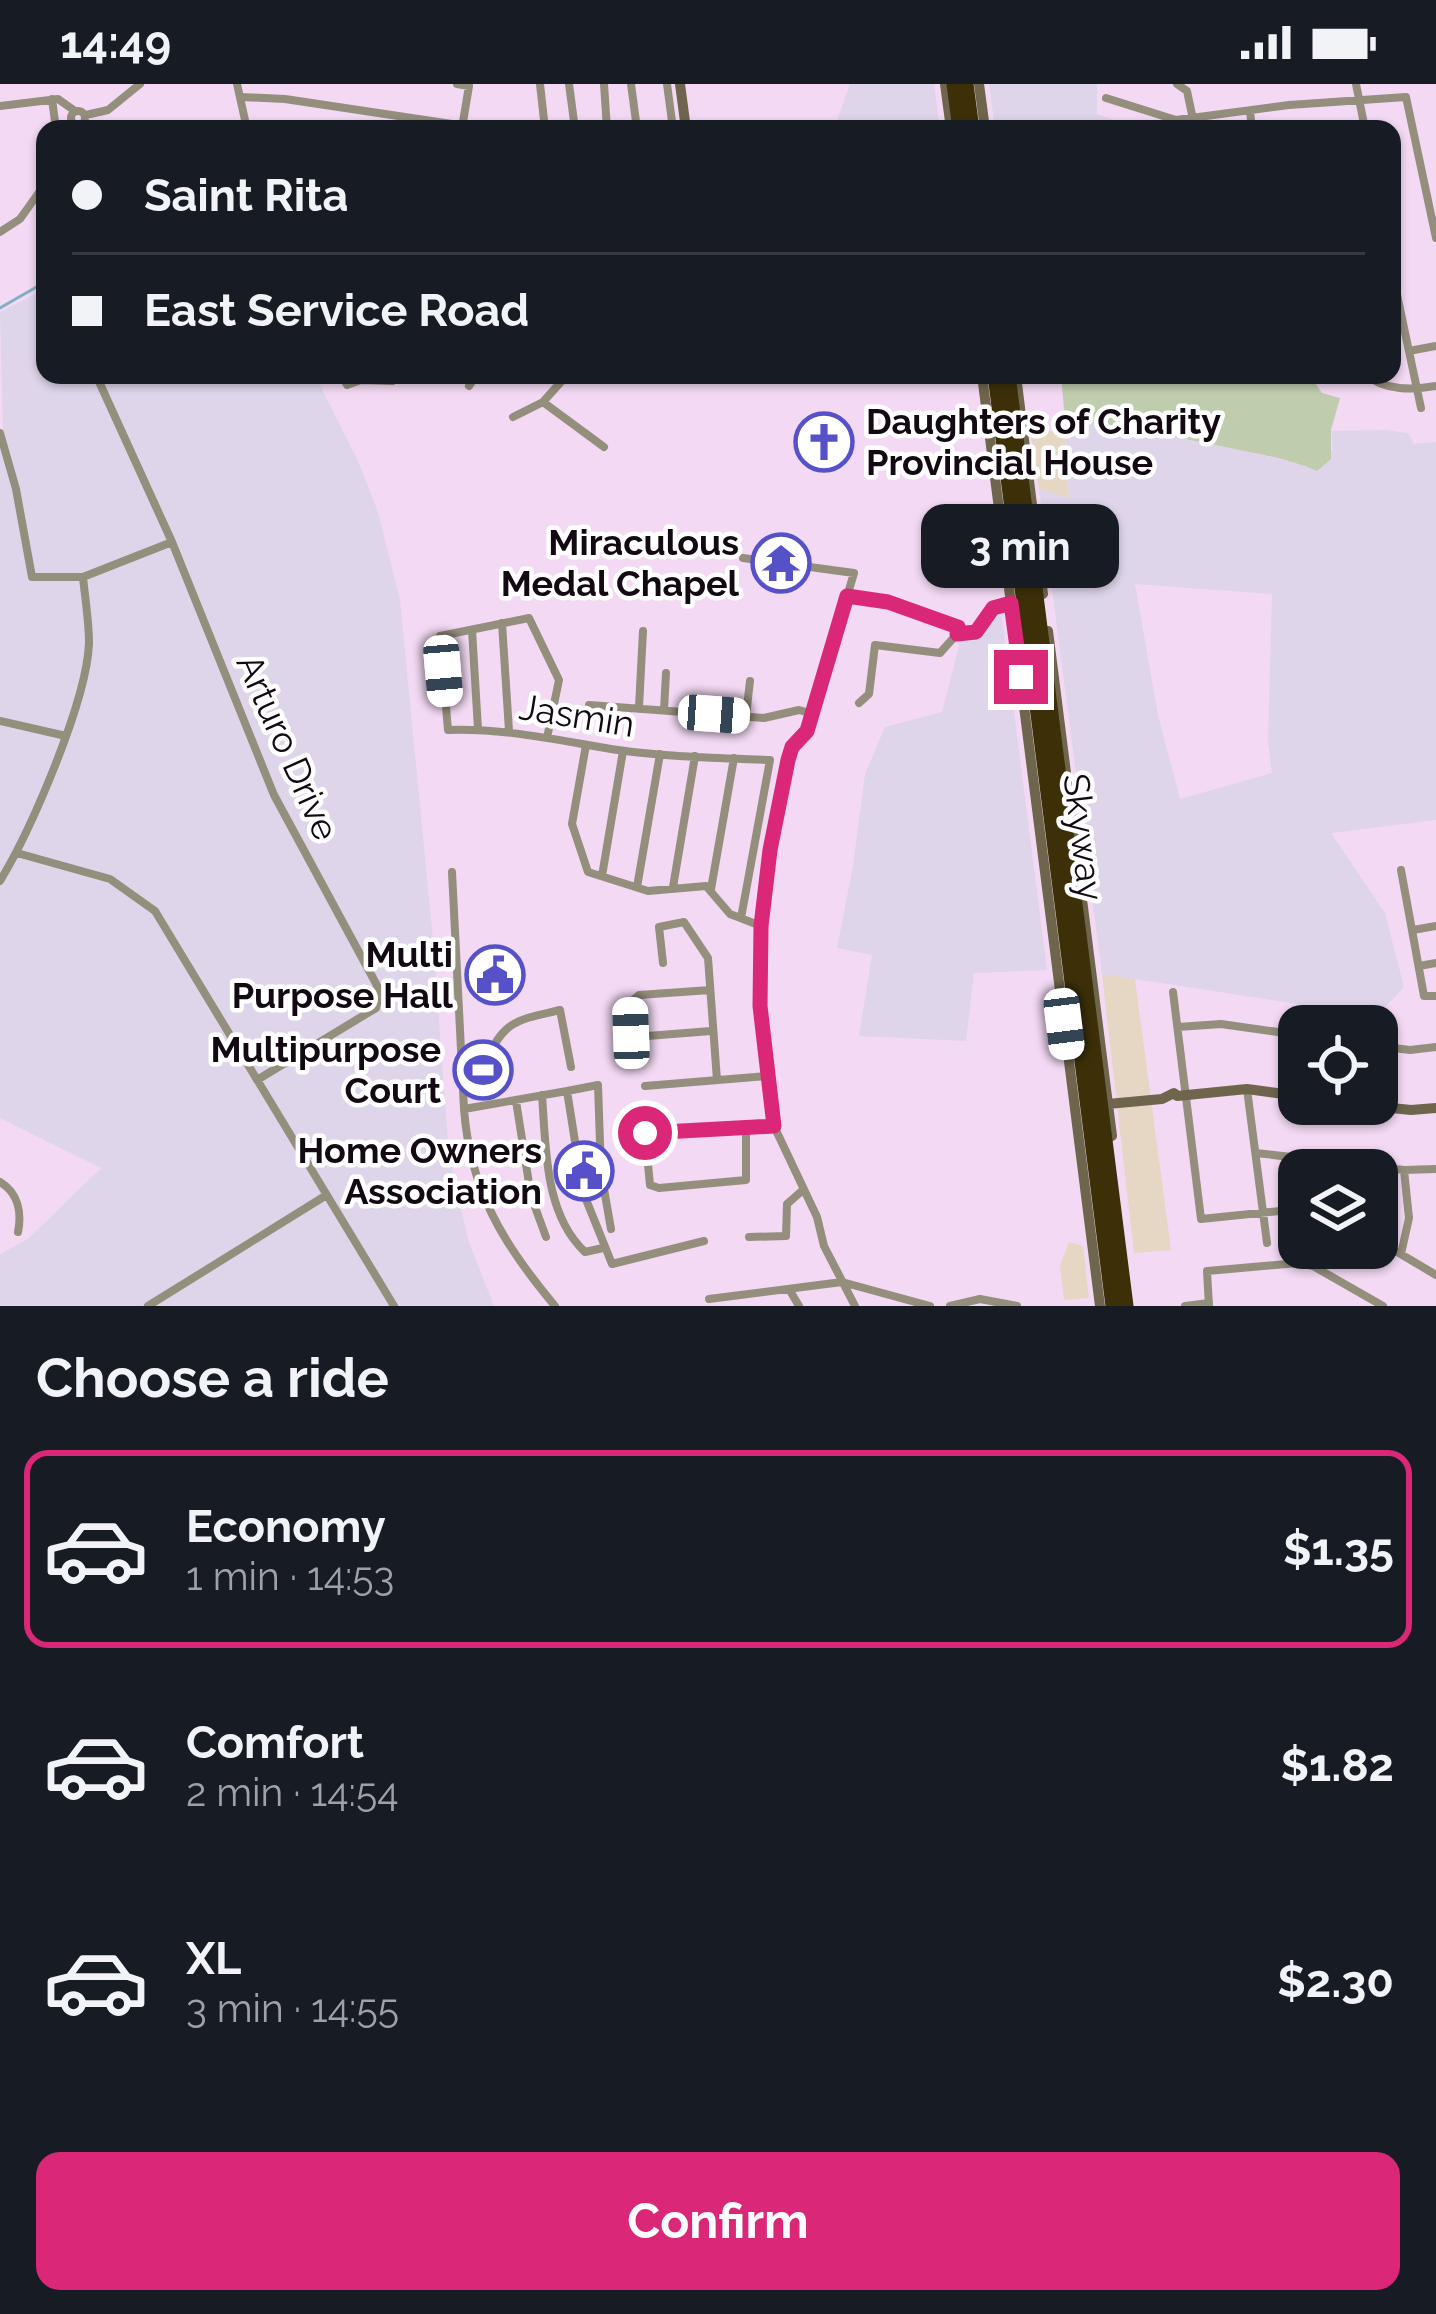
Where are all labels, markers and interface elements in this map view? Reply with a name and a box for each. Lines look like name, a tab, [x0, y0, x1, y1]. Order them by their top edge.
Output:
text: 14:49	[60, 16, 171, 69]
text: Saint Rita	[144, 169, 348, 222]
text: East Service Road	[144, 284, 529, 337]
place label: Daughters of Charity Provincial House	[866, 400, 1221, 483]
church icon: Daughters of Charity Provincial House	[793, 411, 855, 473]
callout: 3 min	[922, 503, 1120, 587]
place label: Miraculous Medal Chapel	[501, 521, 740, 604]
text: 3 min	[970, 523, 1070, 569]
temple icon: Miraculous Medal Chapel	[750, 532, 812, 594]
car	[422, 634, 464, 708]
street label: Arturo Drive	[228, 648, 348, 846]
route end	[994, 650, 1048, 704]
street label: Jasmin	[516, 685, 638, 745]
car	[677, 694, 751, 734]
street label: Skyway	[1055, 771, 1113, 903]
place label: Multi Purpose Hall	[232, 933, 454, 1016]
public building icon: Multi Purpose Hall	[464, 944, 526, 1006]
car	[1042, 986, 1086, 1062]
car	[612, 996, 650, 1070]
map controls	[1278, 1005, 1398, 1269]
button: locate	[1278, 1005, 1398, 1125]
place label: Multipurpose Court	[210, 1028, 441, 1111]
sports icon: Multipurpose Court	[452, 1039, 514, 1101]
route start	[618, 1106, 672, 1160]
place label: Home Owners Association	[298, 1129, 542, 1212]
public building icon: Home Owners Association	[553, 1140, 615, 1202]
button: layers	[1278, 1149, 1398, 1269]
text: Choose a ride	[36, 1346, 389, 1410]
icon: car	[42, 1495, 150, 1603]
text: Economy	[186, 1500, 386, 1553]
text: $1.35	[1283, 1523, 1394, 1576]
text: 1 min · 14:53	[186, 1553, 394, 1599]
icon: car	[42, 1711, 150, 1819]
text: Comfort	[186, 1716, 364, 1769]
text: $1.82	[1281, 1739, 1394, 1792]
text: 2 min · 14:54	[186, 1769, 398, 1815]
icon: car	[42, 1927, 150, 2035]
text: XL	[186, 1932, 241, 1985]
text: $2.30	[1277, 1955, 1394, 2008]
text: 3 min · 14:55	[186, 1985, 399, 2031]
button: Confirm	[36, 2152, 1400, 2290]

